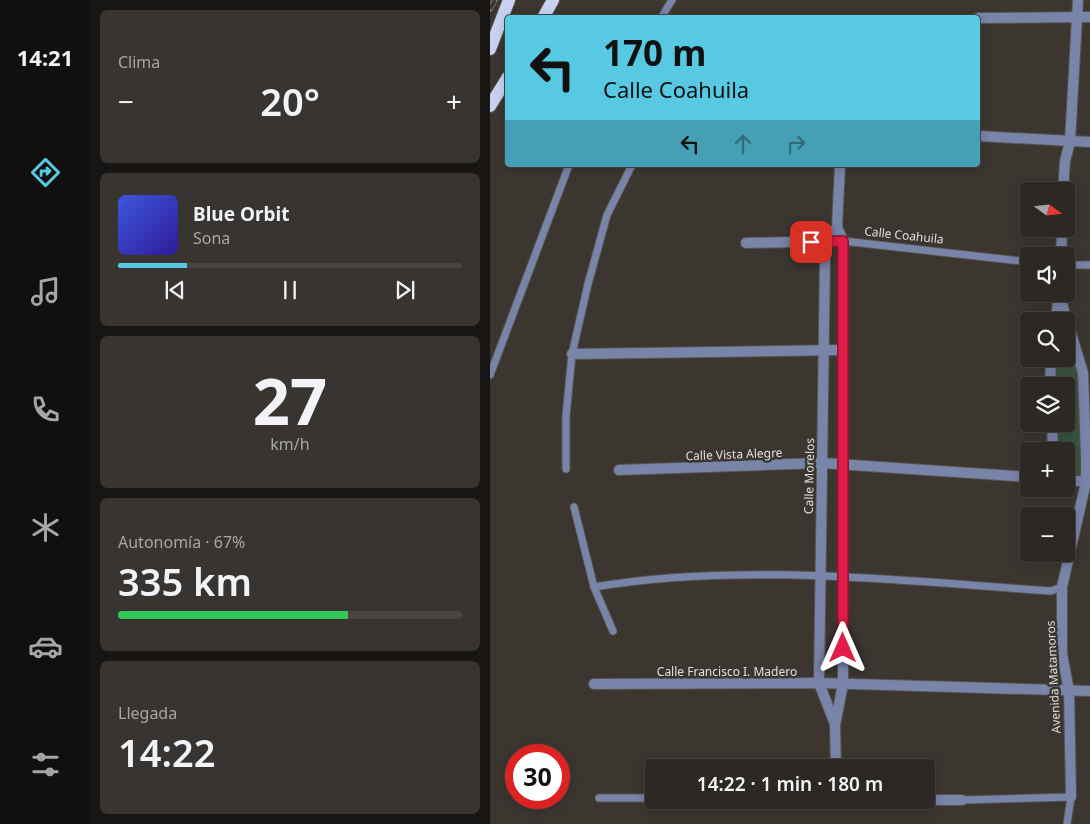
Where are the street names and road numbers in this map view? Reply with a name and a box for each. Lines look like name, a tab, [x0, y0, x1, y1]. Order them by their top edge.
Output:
street label: Calle Coahuila	[863, 222, 945, 248]
street label: Calle Morelos	[800, 438, 818, 514]
street label: Calle Vista Alegre	[685, 444, 783, 464]
street label: Avenida Matamoros	[1042, 620, 1064, 734]
street label: Calle Francisco I. Madero	[657, 663, 797, 680]

